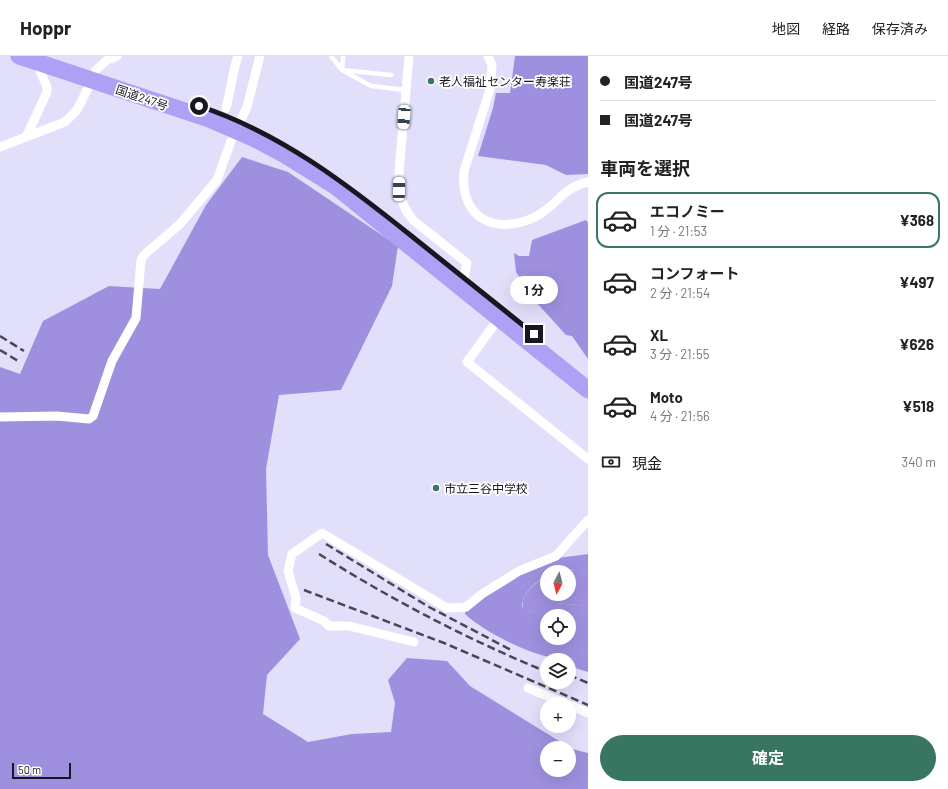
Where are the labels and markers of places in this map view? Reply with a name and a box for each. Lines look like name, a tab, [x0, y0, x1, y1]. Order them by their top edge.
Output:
place label: 老人福祉センター寿楽荘	[439, 74, 571, 88]
marker: 老人福祉センター寿楽荘	[426, 76, 436, 86]
place label: 市立三谷中学校	[444, 481, 528, 495]
marker: 市立三谷中学校	[431, 483, 441, 493]

